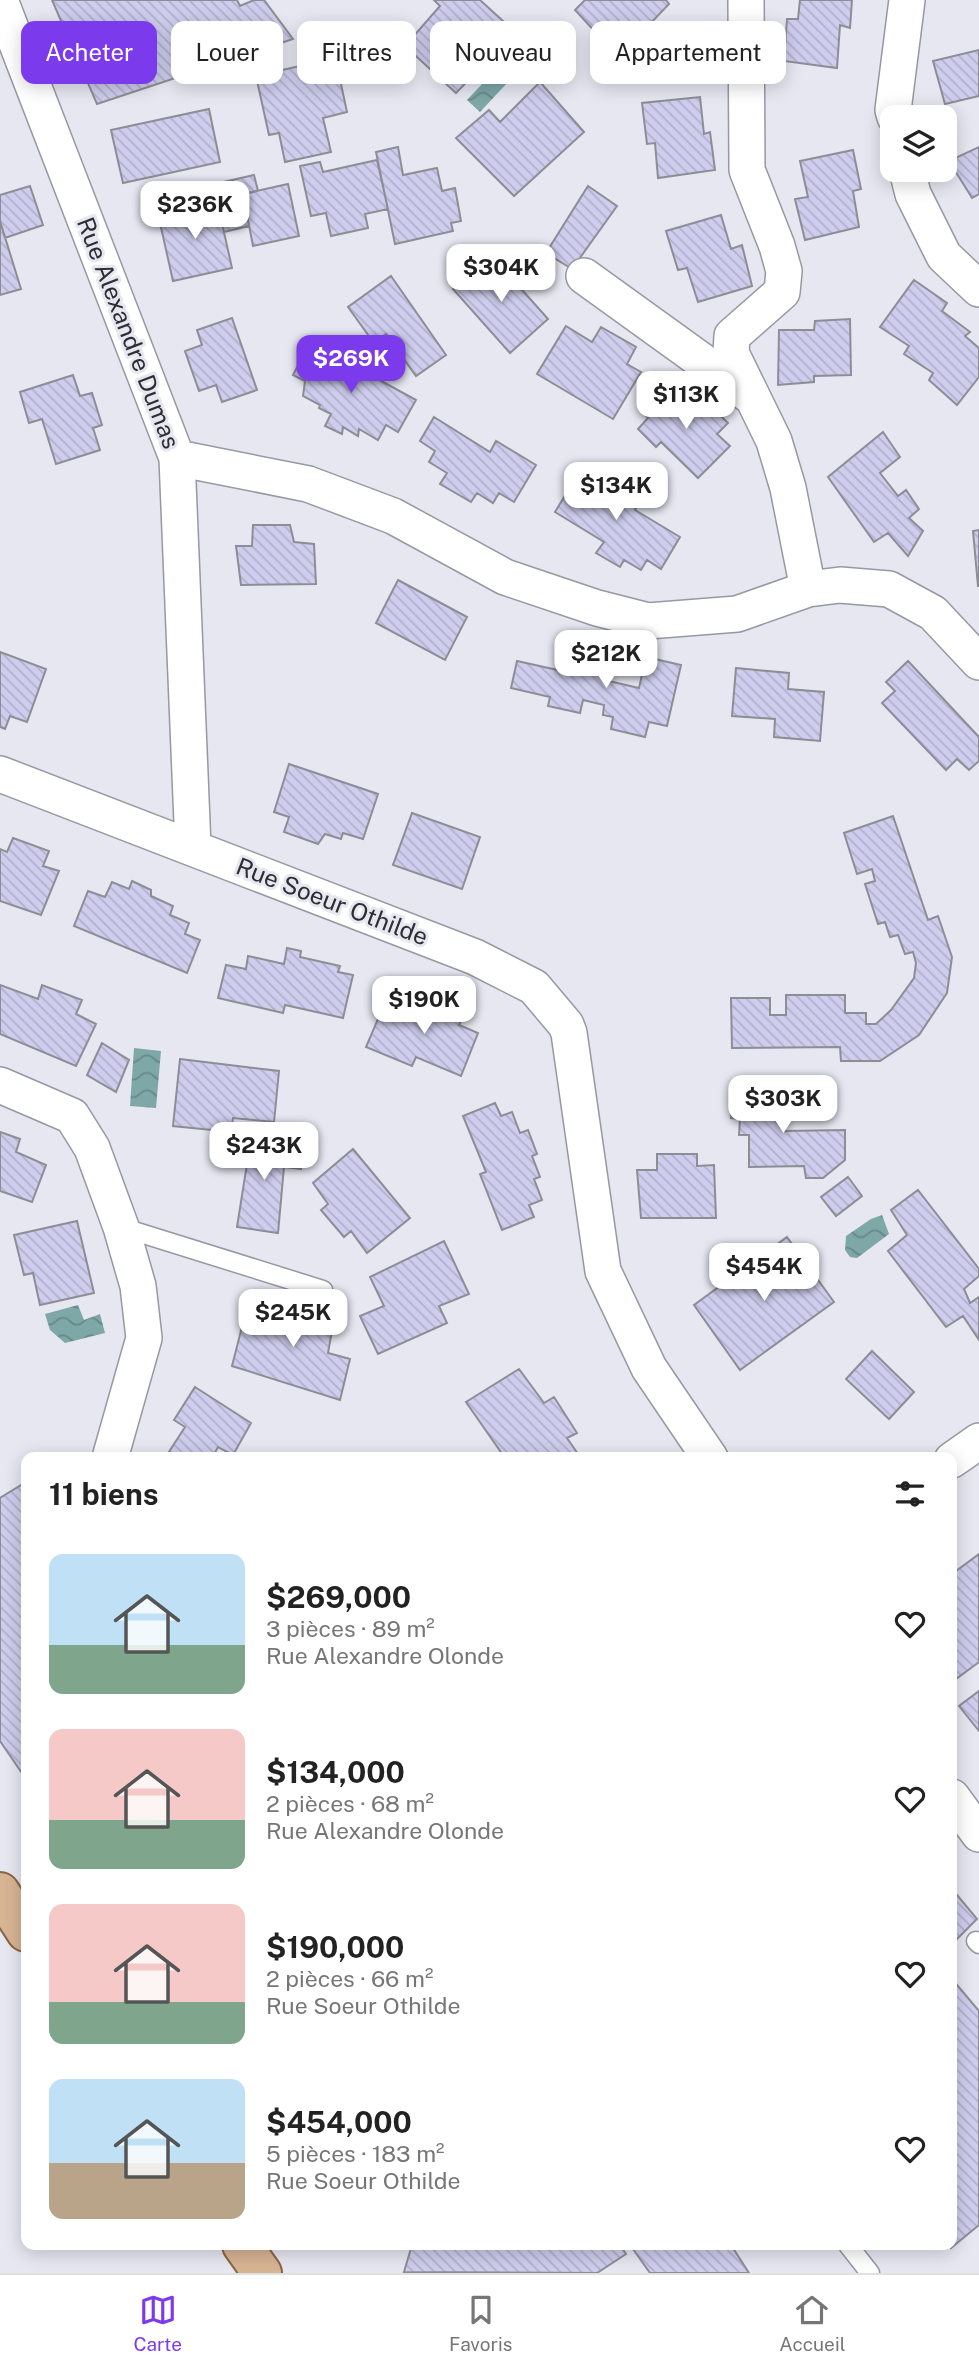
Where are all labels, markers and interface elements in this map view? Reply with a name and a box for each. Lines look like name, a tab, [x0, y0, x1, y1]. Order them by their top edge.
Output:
chip: Acheter	[21, 21, 157, 84]
chip: Louer	[171, 21, 283, 84]
chip: Filtres	[297, 21, 416, 84]
chip: Nouveau	[430, 21, 576, 84]
chip: Appartement	[590, 21, 786, 84]
map controls	[880, 105, 957, 182]
button: layers	[880, 105, 957, 182]
pin: $236K	[146, 182, 244, 241]
text: $236K	[156, 190, 234, 217]
street label: Rue Alexandre Dumas	[72, 213, 186, 452]
pin: $304K	[452, 244, 550, 304]
text: $304K	[462, 253, 540, 280]
pin: $269K	[302, 336, 400, 395]
text: $269K	[312, 344, 390, 371]
pin: $113K	[637, 372, 735, 431]
text: $113K	[652, 380, 720, 407]
pin: $134K	[567, 462, 665, 522]
text: $134K	[580, 471, 652, 498]
pin: $212K	[557, 630, 655, 690]
text: $212K	[570, 639, 642, 666]
street label: Rue Soeur Othilde	[233, 852, 432, 951]
pin: $190K	[375, 976, 473, 1036]
text: $190K	[388, 985, 460, 1012]
pin: $303K	[734, 1076, 832, 1135]
text: $303K	[744, 1084, 822, 1111]
pin: $243K	[215, 1122, 313, 1182]
text: $243K	[225, 1131, 303, 1158]
pin: $454K	[715, 1244, 813, 1303]
text: $454K	[725, 1252, 803, 1279]
pin: $245K	[244, 1290, 342, 1349]
text: $245K	[254, 1298, 332, 1325]
icon: filters	[891, 1475, 929, 1513]
text: 11 biens	[49, 1476, 158, 1512]
text: $269,000	[266, 1579, 411, 1615]
icon: home	[105, 1582, 189, 1666]
icon: heart	[891, 1605, 929, 1643]
text: 3 pièces · 89 m²	[266, 1615, 435, 1642]
text: Rue Alexandre Olonde	[266, 1642, 504, 1669]
text: $134,000	[266, 1754, 405, 1790]
icon: home	[105, 1757, 189, 1841]
icon: heart	[891, 1780, 929, 1818]
text: 2 pièces · 68 m²	[266, 1790, 434, 1817]
text: Rue Alexandre Olonde	[266, 1817, 504, 1844]
text: $190,000	[266, 1929, 404, 1965]
icon: home	[105, 1932, 189, 2016]
icon: heart	[891, 1955, 929, 1993]
text: 2 pièces · 66 m²	[266, 1965, 433, 1992]
text: Rue Soeur Othilde	[266, 1992, 461, 2019]
text: $454,000	[266, 2104, 412, 2140]
icon: home	[105, 2107, 189, 2191]
icon: heart	[891, 2130, 929, 2168]
text: 5 pièces · 183 m²	[266, 2140, 445, 2167]
text: Rue Soeur Othilde	[266, 2167, 461, 2194]
tab: Carte	[134, 2291, 182, 2355]
tab: Favoris	[449, 2291, 512, 2355]
tab: Accueil	[779, 2291, 845, 2355]

